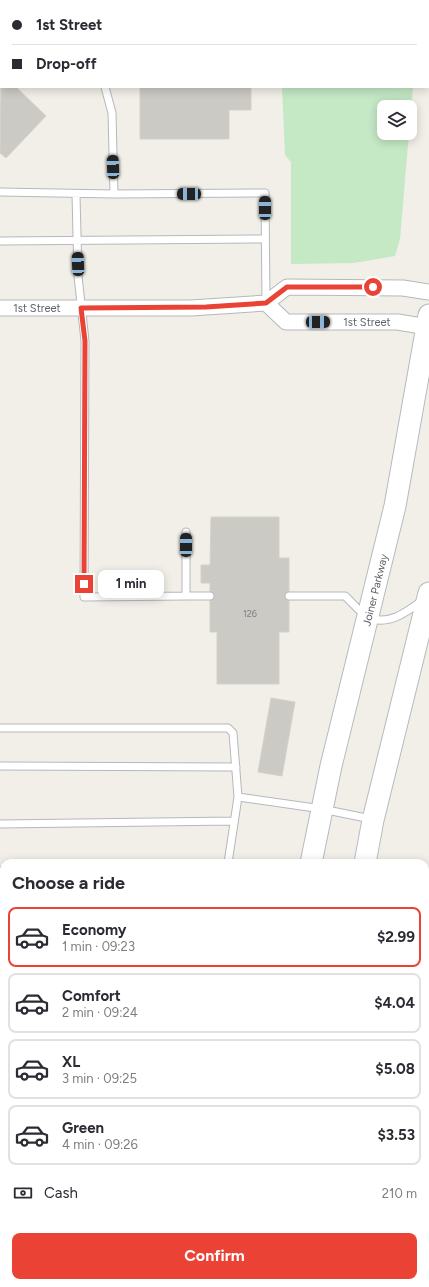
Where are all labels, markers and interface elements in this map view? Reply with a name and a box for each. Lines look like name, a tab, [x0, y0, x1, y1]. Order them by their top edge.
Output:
text: 1st Street	[36, 16, 102, 34]
text: Drop-off	[36, 55, 97, 73]
map controls	[377, 100, 417, 140]
button: layers	[377, 100, 417, 140]
car	[107, 155, 119, 179]
car	[177, 188, 201, 200]
car	[259, 196, 271, 220]
car	[72, 252, 84, 276]
route start	[364, 278, 382, 296]
street label: 1st Street	[13, 302, 61, 315]
car	[306, 316, 330, 328]
street label: 1st Street	[343, 316, 391, 329]
car	[180, 533, 192, 557]
street label: Joiner Parkway	[360, 552, 391, 628]
callout: 1 min	[98, 570, 164, 598]
route end	[75, 575, 93, 593]
text: 1 min	[116, 576, 146, 591]
house number: 126	[243, 608, 257, 619]
text: Choose a ride	[12, 872, 125, 894]
icon: car	[14, 919, 50, 955]
text: Economy	[62, 921, 127, 939]
text: $2.99	[377, 928, 415, 946]
text: 1 min · 09:23	[62, 939, 135, 954]
icon: car	[14, 985, 50, 1021]
text: Comfort	[62, 987, 121, 1005]
text: $4.04	[374, 994, 415, 1012]
text: 2 min · 09:24	[62, 1005, 138, 1020]
icon: car	[14, 1051, 50, 1087]
text: XL	[62, 1053, 80, 1071]
text: $5.08	[375, 1060, 415, 1078]
text: 3 min · 09:25	[62, 1071, 137, 1086]
icon: car	[14, 1117, 50, 1153]
text: Green	[62, 1119, 104, 1137]
text: $3.53	[378, 1126, 415, 1144]
text: 4 min · 09:26	[62, 1137, 138, 1152]
icon: cash	[12, 1182, 34, 1204]
text: Cash	[44, 1184, 78, 1202]
text: 210 m	[382, 1186, 417, 1201]
button: Confirm	[12, 1233, 417, 1279]

